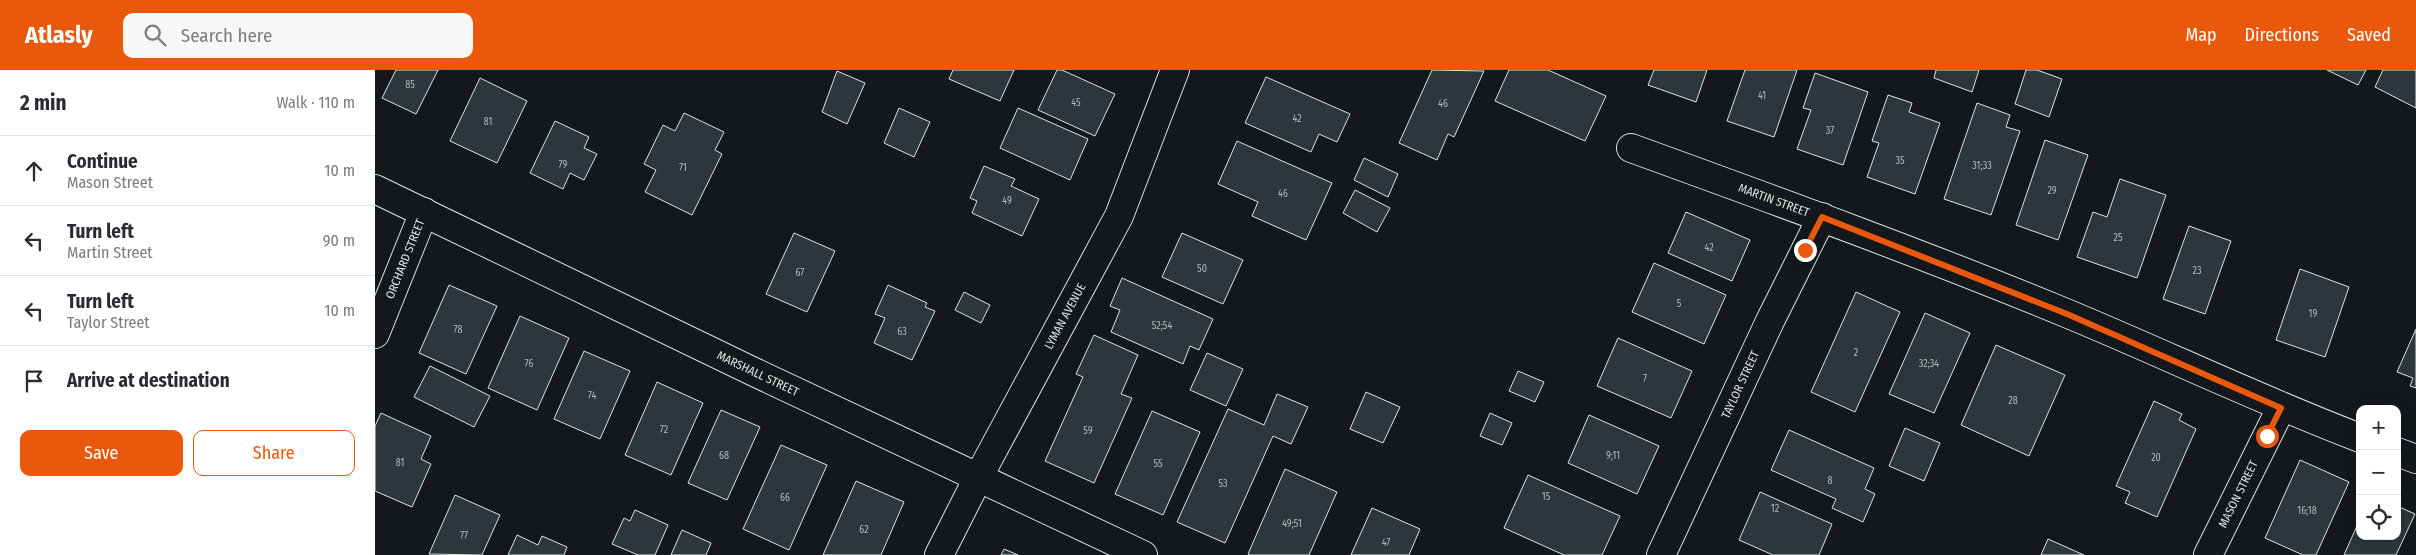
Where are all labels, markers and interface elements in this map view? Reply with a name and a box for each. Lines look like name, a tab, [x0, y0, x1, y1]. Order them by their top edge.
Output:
search box	[123, 13, 473, 58]
text: Atlasly	[25, 21, 93, 49]
icon: search	[141, 21, 169, 49]
text: Search here	[181, 24, 272, 47]
text: Map	[2185, 24, 2217, 46]
text: Directions	[2245, 24, 2319, 46]
text: Saved	[2347, 24, 2391, 46]
house number: 85	[405, 79, 415, 91]
text: 2 min	[20, 90, 67, 116]
house number: 41	[1758, 90, 1766, 102]
text: Walk · 110 m	[277, 93, 355, 112]
house number: 45	[1071, 97, 1081, 109]
house number: 46	[1438, 98, 1448, 110]
house number: 42	[1292, 113, 1302, 125]
house number: 81	[484, 116, 492, 128]
house number: 37	[1826, 125, 1834, 137]
text: Continue	[67, 150, 138, 173]
house number: 35	[1895, 155, 1905, 167]
icon: ahead	[20, 157, 48, 185]
house number: 79	[559, 159, 568, 171]
house number: 31;33	[1972, 160, 1992, 172]
text: 10 m	[324, 161, 355, 180]
house number: 71	[679, 162, 687, 174]
text: Mason Street	[67, 173, 153, 192]
street label: MARTIN STREET	[1736, 181, 1812, 220]
house number: 29	[2047, 185, 2057, 197]
house number: 46	[1278, 188, 1288, 200]
house number: 49	[1002, 195, 1012, 207]
street label: ORCHARD STREET	[383, 217, 428, 301]
text: Turn left	[67, 220, 134, 243]
icon: left	[20, 227, 48, 255]
text: 90 m	[323, 231, 355, 250]
house number: 25	[2114, 232, 2123, 244]
route end	[1794, 239, 1817, 262]
house number: 42	[1704, 242, 1714, 254]
text: Martin Street	[67, 243, 153, 262]
house number: 50	[1197, 263, 1207, 275]
house number: 23	[2193, 265, 2202, 277]
house number: 67	[796, 267, 804, 279]
street label: LYMAN AVENUE	[1042, 280, 1089, 352]
text: Turn left	[67, 290, 134, 313]
icon: left	[20, 297, 48, 325]
house number: 5	[1677, 298, 1682, 310]
text: 10 m	[324, 301, 355, 320]
house number: 19	[2309, 308, 2318, 320]
text: Taylor Street	[67, 313, 150, 332]
house number: 52;54	[1152, 320, 1172, 332]
house number: 78	[454, 324, 462, 336]
house number: 63	[897, 326, 907, 338]
house number: 2	[1854, 347, 1859, 359]
street label: MARSHALL STREET	[715, 348, 801, 399]
street label: TAYLOR STREET	[1719, 348, 1762, 421]
house number: 76	[525, 358, 533, 370]
house number: 32;34	[1919, 358, 1939, 370]
icon: arrive	[20, 367, 48, 395]
text: Arrive at destination	[67, 369, 230, 392]
house number: 7	[1643, 373, 1647, 385]
house number: 74	[588, 390, 596, 402]
house number: 28	[2008, 395, 2018, 407]
map controls	[2356, 405, 2401, 540]
button: +	[2356, 405, 2401, 450]
house number: 72	[660, 424, 669, 436]
house number: 59	[1083, 425, 1093, 437]
route start	[2256, 425, 2279, 448]
button: Save	[20, 430, 183, 476]
button: Share	[193, 430, 355, 476]
house number: 68	[719, 450, 729, 462]
house number: 9;11	[1606, 450, 1620, 462]
button: −	[2356, 450, 2401, 495]
house number: 20	[2151, 452, 2161, 464]
house number: 81	[396, 457, 404, 469]
house number: 55	[1153, 458, 1163, 470]
street label: MASON STREET	[2216, 458, 2261, 530]
house number: 8	[1828, 475, 1833, 487]
house number: 53	[1218, 478, 1228, 490]
house number: 15	[1542, 491, 1551, 503]
house number: 66	[780, 492, 790, 504]
button: locate	[2356, 495, 2401, 540]
house number: 12	[1771, 503, 1780, 515]
house number: 16;18	[2297, 505, 2317, 517]
house number: 49;51	[1282, 518, 1302, 530]
house number: 62	[859, 524, 869, 536]
house number: 77	[460, 530, 468, 542]
house number: 47	[1382, 537, 1390, 549]

